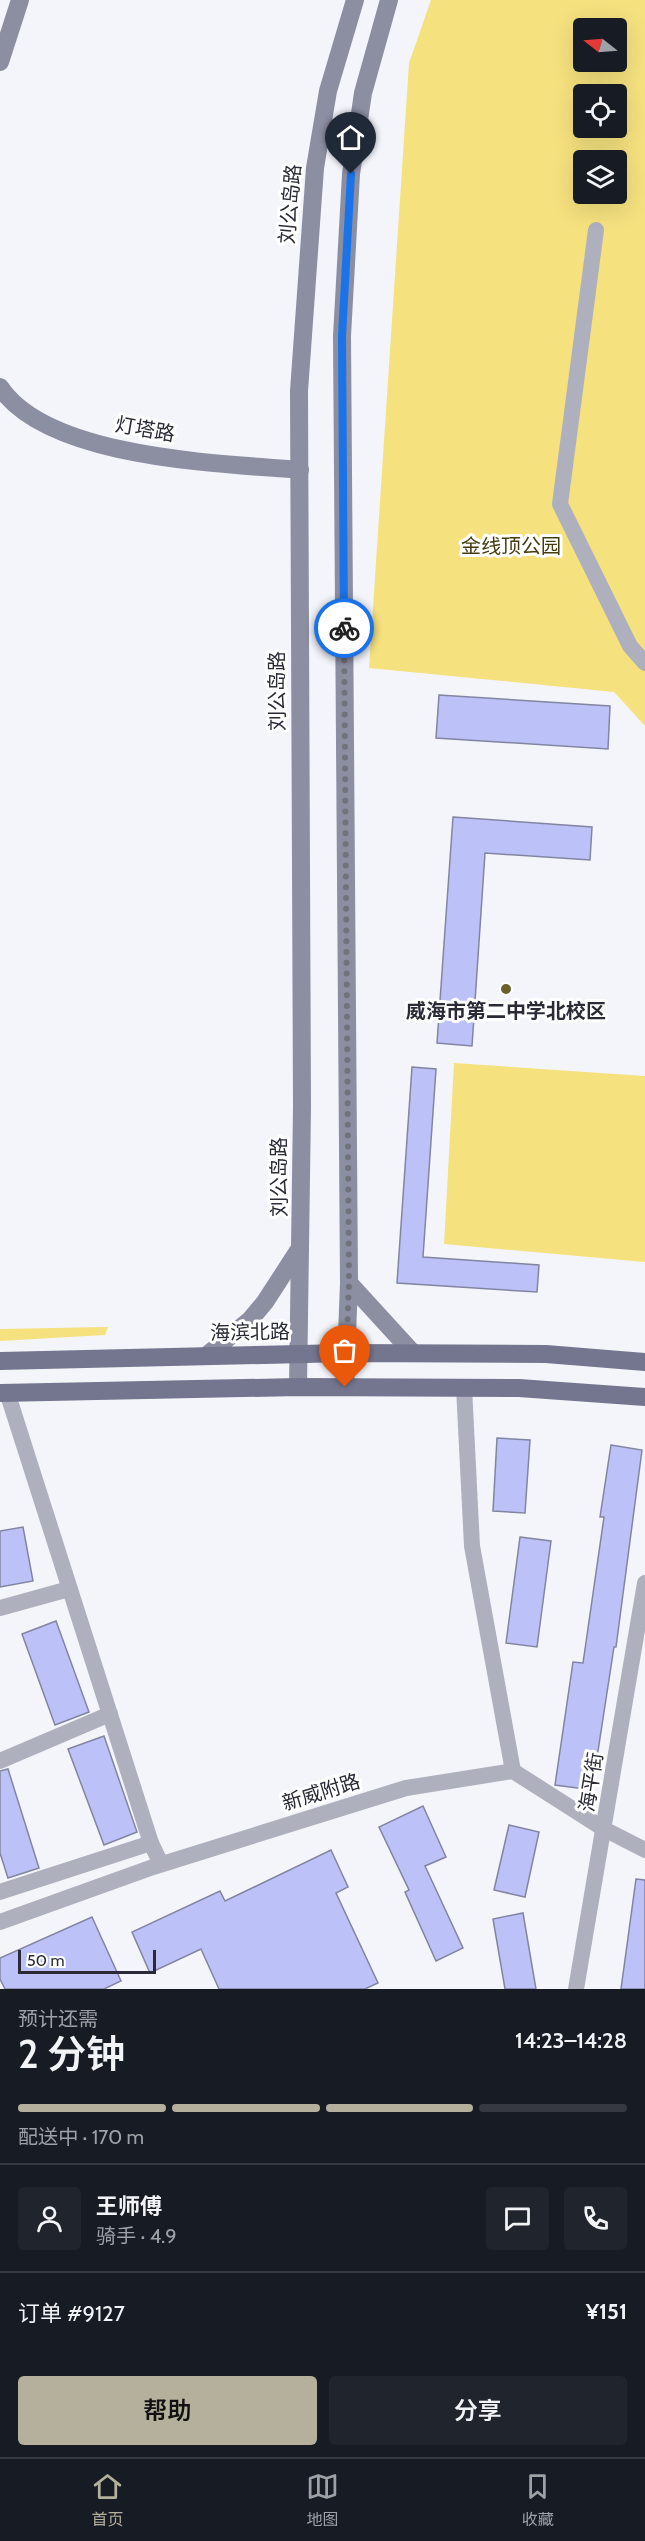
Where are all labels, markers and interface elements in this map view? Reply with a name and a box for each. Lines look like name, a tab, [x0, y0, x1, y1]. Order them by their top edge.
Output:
north arrow	[573, 18, 627, 72]
map controls	[573, 18, 627, 204]
button: locate	[573, 84, 627, 138]
pin	[325, 112, 376, 174]
icon: home	[334, 121, 367, 154]
button: layers	[573, 150, 627, 204]
street label: 刘公岛路	[275, 163, 305, 245]
street label: 灯塔路	[113, 412, 177, 446]
park label: 金线顶公园	[461, 534, 561, 558]
courier	[314, 598, 374, 658]
icon: bike	[328, 612, 361, 645]
street label: 刘公岛路	[265, 651, 289, 731]
marker: 威海市第二中学北校区	[499, 982, 513, 996]
place label: 威海市第二中学北校区	[406, 999, 606, 1023]
street label: 刘公岛路	[267, 1137, 291, 1217]
street label: 海滨北路	[210, 1319, 290, 1345]
pin	[319, 1325, 370, 1387]
icon: bag	[328, 1334, 361, 1367]
street label: 海平街	[574, 1750, 608, 1814]
street label: 新威附路	[279, 1769, 363, 1815]
scale bar	[18, 1947, 156, 1974]
text: 50 m	[27, 1951, 64, 1970]
text: 预计还需	[18, 2007, 98, 2031]
text: 14:23–14:28	[515, 2027, 627, 2054]
text: 2 分钟	[18, 2030, 125, 2078]
text: 配送中 · 170 m	[18, 2125, 144, 2149]
button: person	[18, 2187, 81, 2250]
button: chat	[486, 2187, 549, 2250]
button: phone	[564, 2187, 627, 2250]
text: 王师傅	[96, 2193, 162, 2220]
text: 骑手 · 4.9	[96, 2224, 177, 2248]
text: ¥151	[586, 2298, 627, 2325]
text: 订单 #9127	[18, 2300, 125, 2327]
button: 帮助	[18, 2376, 317, 2445]
button: 分享	[329, 2376, 627, 2445]
tab: 首页	[91, 2470, 124, 2530]
tab: 地图	[306, 2470, 339, 2530]
tab: 收藏	[521, 2470, 554, 2530]

